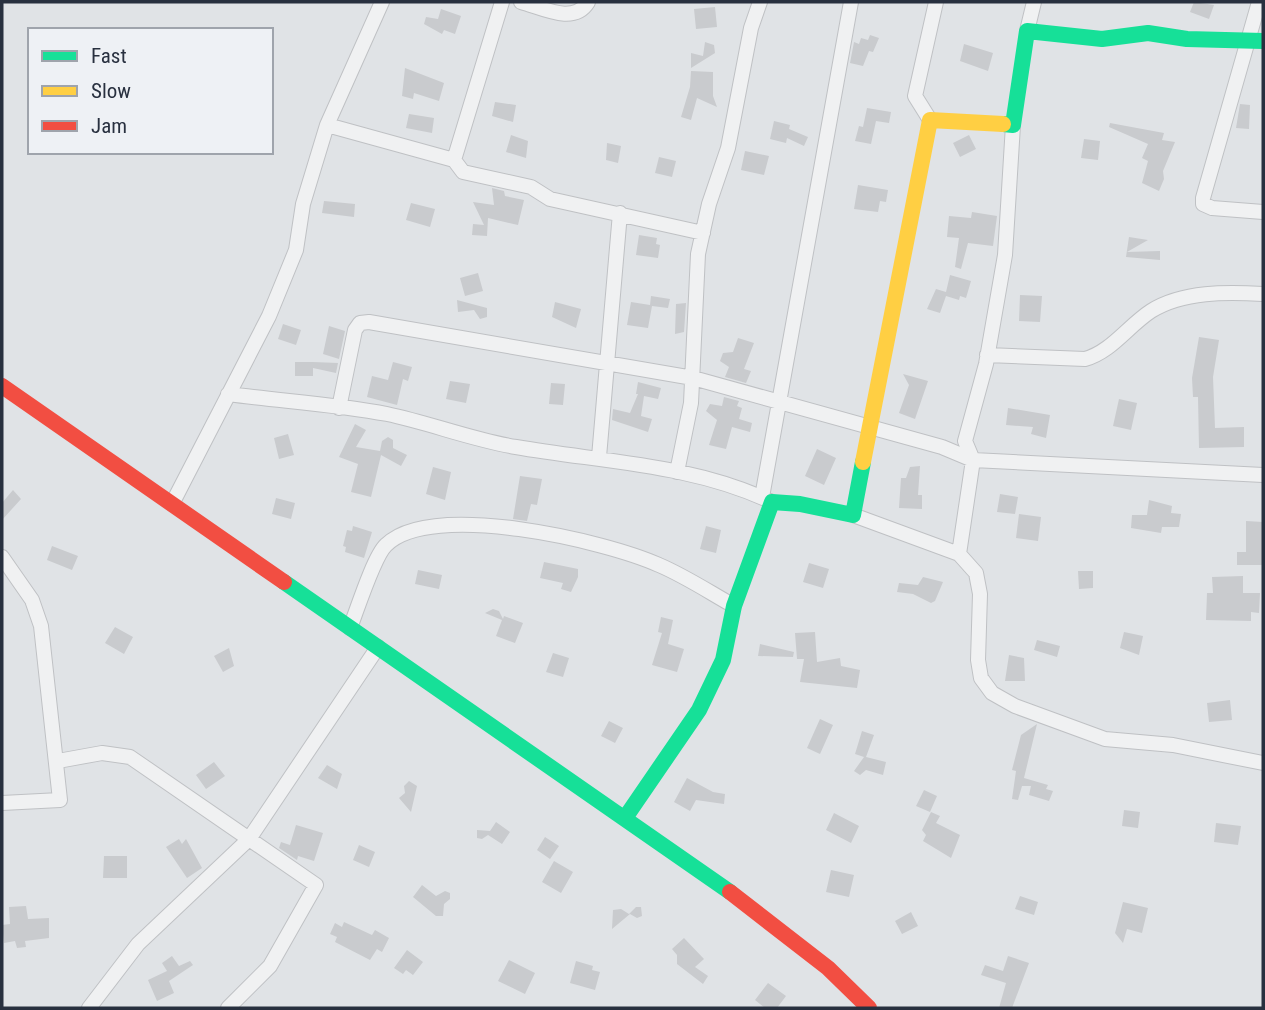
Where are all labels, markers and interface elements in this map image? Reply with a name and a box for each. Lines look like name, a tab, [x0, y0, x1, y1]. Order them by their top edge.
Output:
legend	[28, 28, 273, 154]
text: Fast	[91, 44, 127, 68]
text: Slow	[91, 79, 131, 103]
text: Jam	[91, 114, 127, 138]

